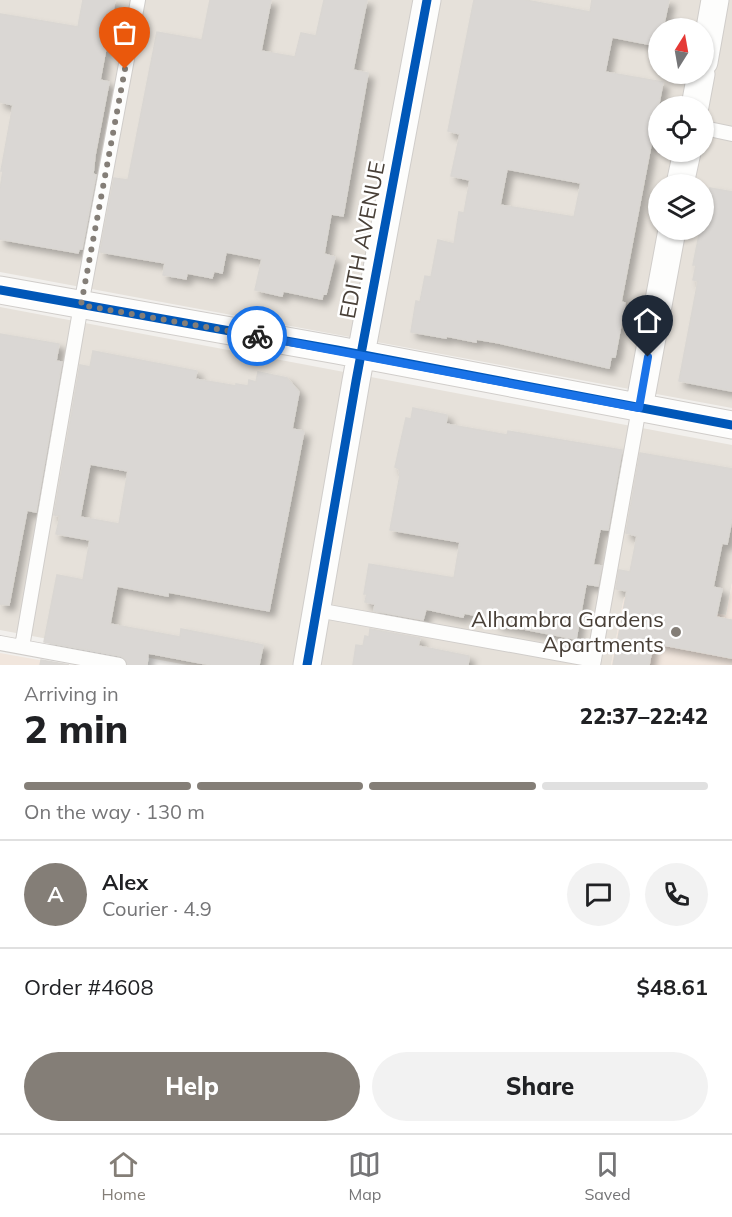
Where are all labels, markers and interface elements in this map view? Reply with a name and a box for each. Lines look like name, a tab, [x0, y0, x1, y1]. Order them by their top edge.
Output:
pin	[99, 7, 150, 69]
icon: bag	[108, 16, 141, 49]
north arrow	[648, 18, 714, 84]
map controls	[648, 18, 714, 240]
button: locate	[648, 96, 714, 162]
street label: EDITH AVENUE	[333, 159, 391, 321]
button: layers	[648, 174, 714, 240]
pin	[622, 295, 673, 357]
icon: home	[631, 304, 664, 337]
courier	[227, 306, 287, 366]
icon: bike	[241, 320, 274, 353]
place label: Alhambra Gardens Apartments	[471, 605, 664, 658]
marker: Alhambra Gardens Apartments	[669, 625, 683, 639]
text: Arriving in	[24, 681, 119, 706]
text: 22:37–22:42	[580, 702, 708, 730]
text: 2 min	[24, 704, 129, 753]
text: On the way · 130 m	[24, 799, 205, 824]
button: chat	[567, 863, 630, 926]
button: phone	[645, 863, 708, 926]
text: Alex	[102, 868, 148, 896]
text: A	[47, 880, 64, 908]
text: Courier · 4.9	[102, 896, 212, 921]
text: Order #4608	[24, 973, 154, 1001]
text: $48.61	[637, 973, 708, 1001]
button: Help	[24, 1052, 360, 1121]
button: Share	[372, 1052, 708, 1121]
tab: Home	[101, 1148, 146, 1204]
tab: Map	[348, 1148, 381, 1204]
tab: Saved	[584, 1148, 631, 1204]

